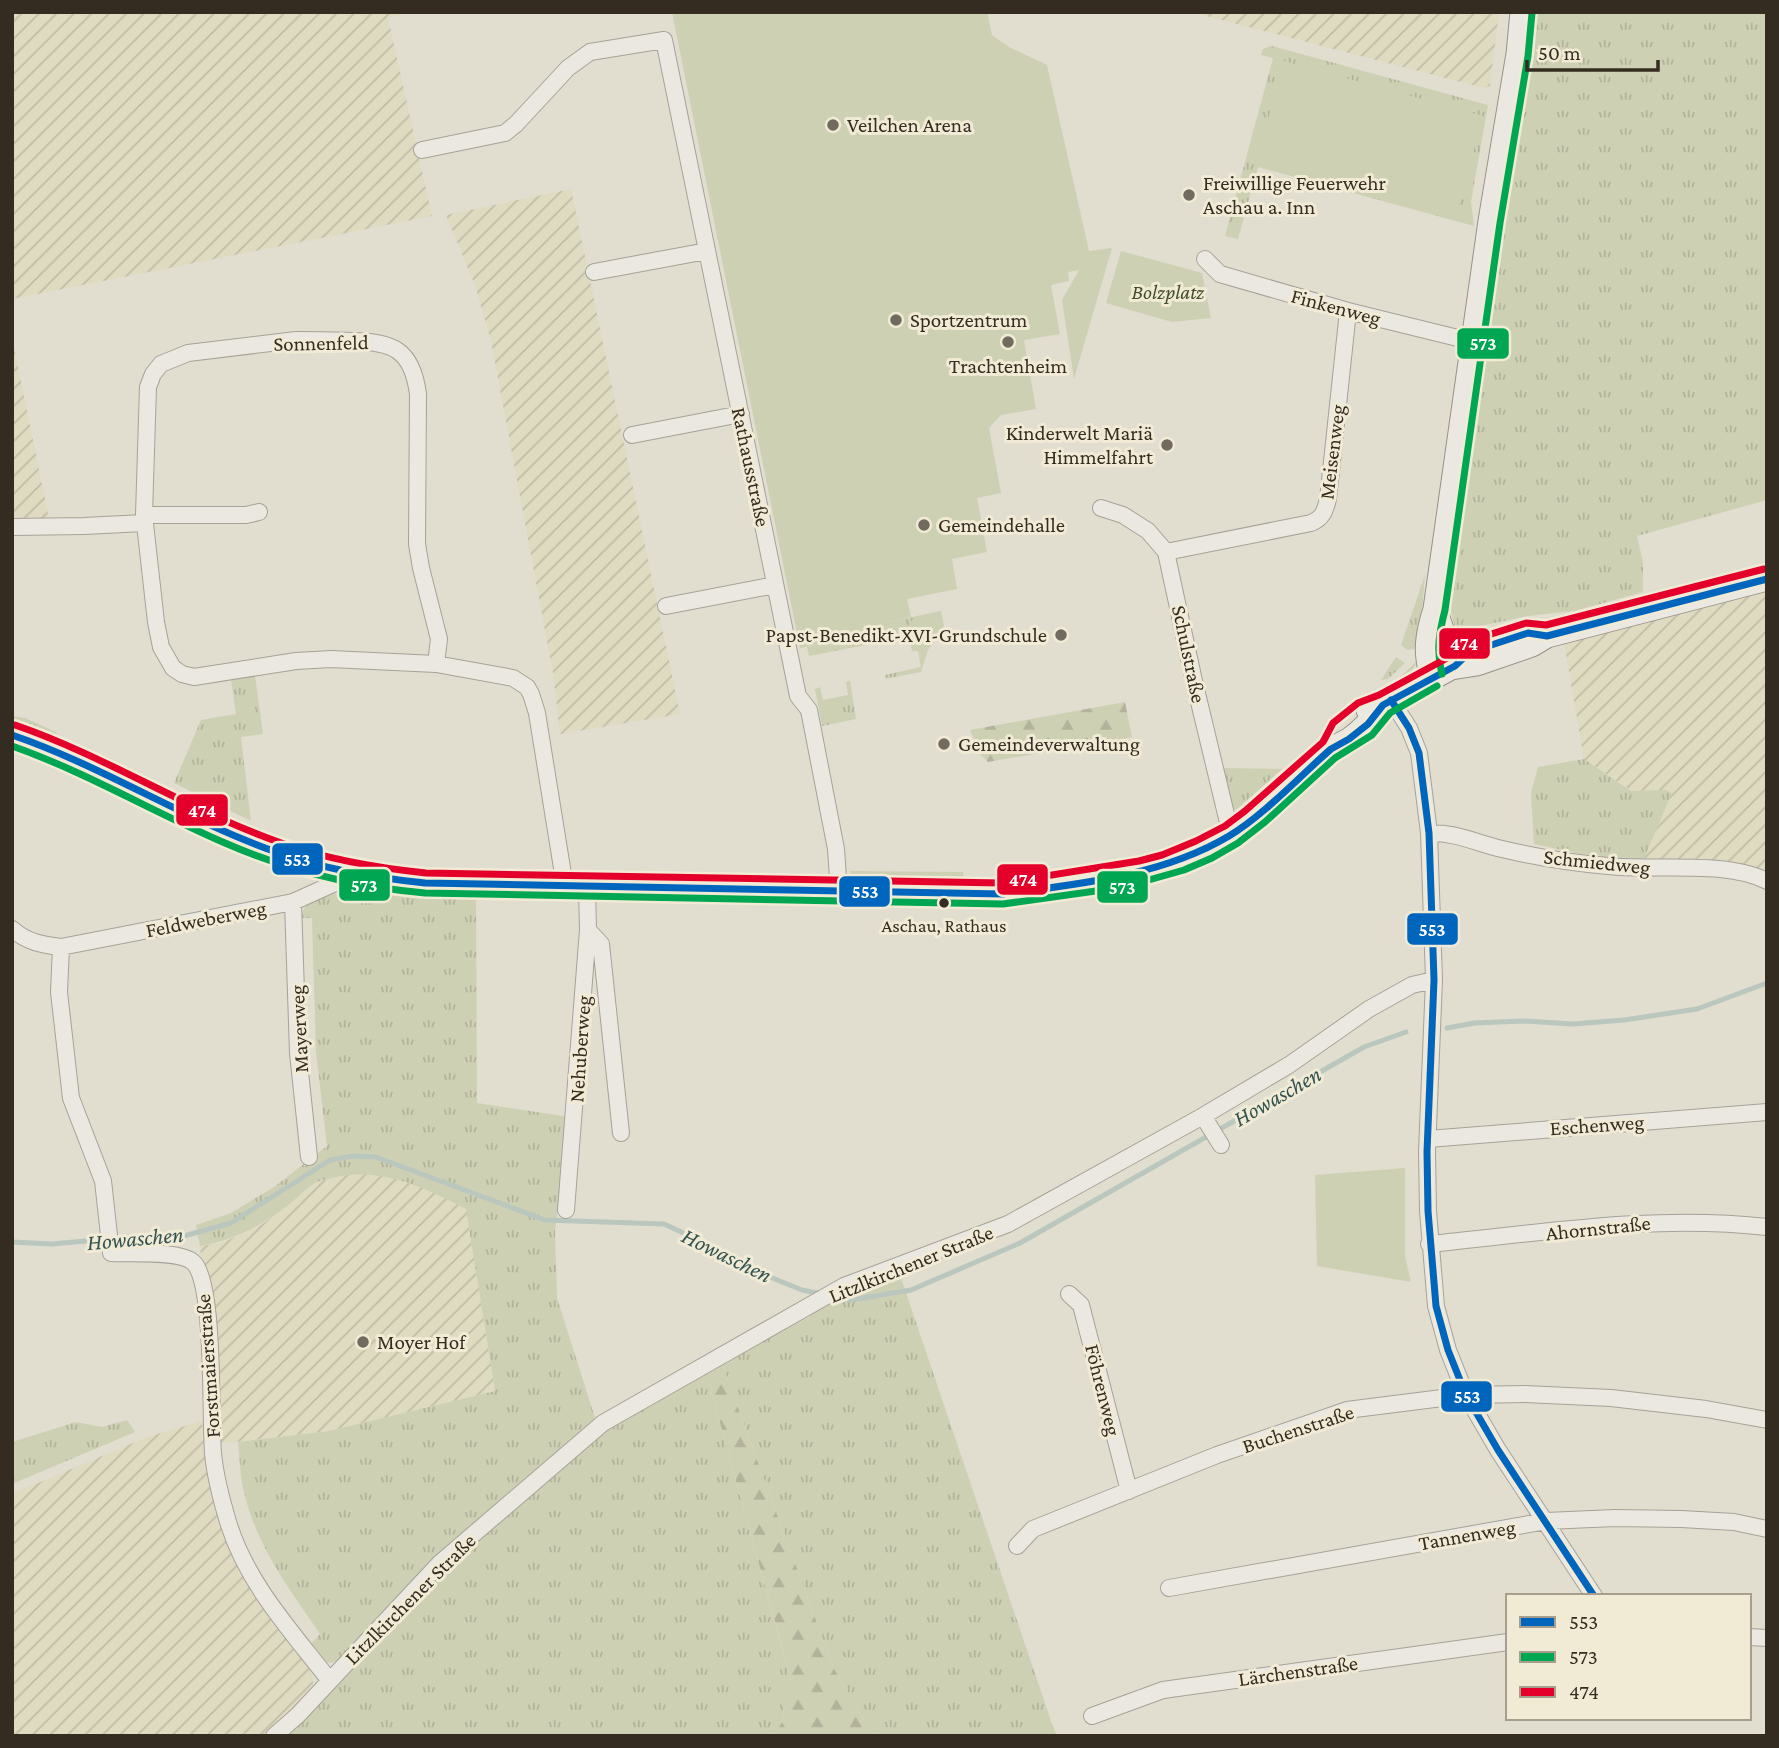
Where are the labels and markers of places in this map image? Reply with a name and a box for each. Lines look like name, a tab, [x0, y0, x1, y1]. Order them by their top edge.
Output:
place label: Veilchen Arena	[847, 113, 972, 137]
marker: Veilchen Arena	[825, 117, 841, 133]
place label: Freiwillige Feuerwehr Aschau a. Inn	[1203, 171, 1386, 219]
marker: Freiwillige Feuerwehr Aschau a. Inn	[1181, 187, 1197, 203]
place label: Sportzentrum	[910, 308, 1028, 332]
marker: Sportzentrum	[888, 312, 904, 328]
marker: Trachtenheim	[1000, 334, 1016, 350]
place label: Trachtenheim	[949, 354, 1067, 378]
place label: Kinderwelt Mariä Himmelfahrt	[1006, 421, 1154, 469]
marker: Kinderwelt Mariä Himmelfahrt	[1159, 437, 1175, 453]
place label: Gemeindehalle	[938, 513, 1065, 537]
marker: Gemeindehalle	[916, 517, 932, 533]
place label: Papst-Benedikt-XVI-Grundschule	[766, 623, 1047, 647]
marker: Papst-Benedikt-XVI-Grundschule	[1053, 627, 1069, 643]
place label: Gemeindeverwaltung	[958, 732, 1140, 756]
marker: Gemeindeverwaltung	[936, 736, 952, 752]
marker: Aschau, Rathaus	[937, 896, 951, 910]
place label: Aschau, Rathaus	[881, 915, 1007, 936]
place label: Moyer Hof	[377, 1330, 467, 1354]
marker: Moyer Hof	[355, 1334, 371, 1350]

